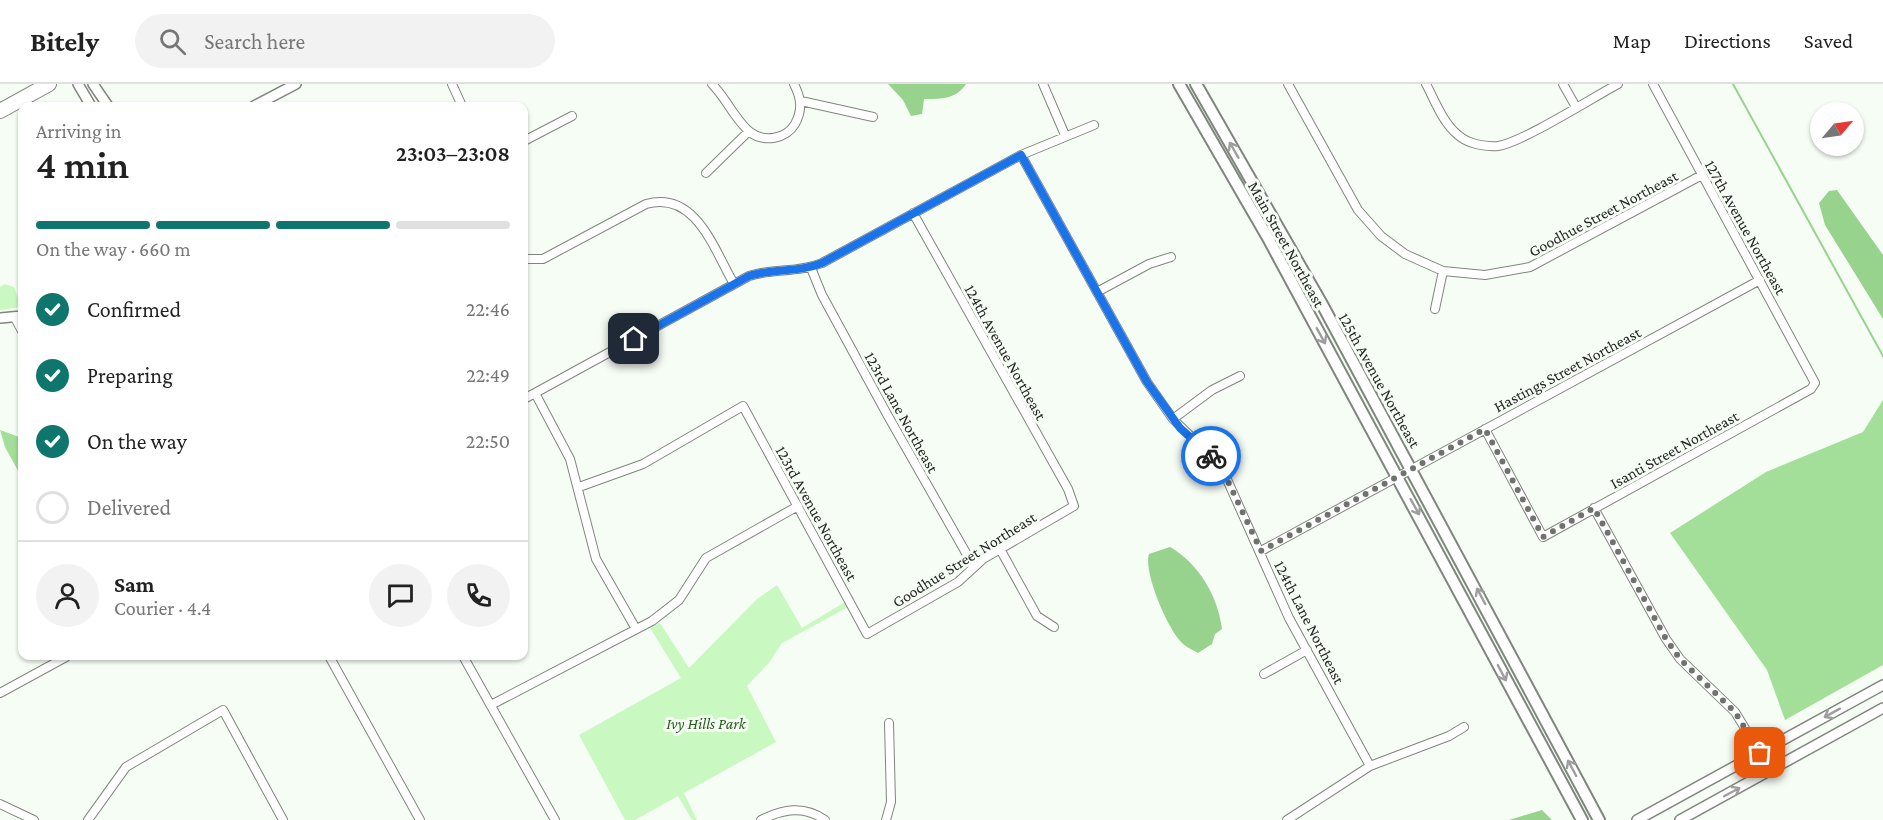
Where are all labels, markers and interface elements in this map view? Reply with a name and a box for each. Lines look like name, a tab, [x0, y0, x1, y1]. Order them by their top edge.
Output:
search box	[135, 14, 555, 68]
icon: search	[156, 25, 189, 58]
text: Bitely	[30, 26, 99, 57]
text: Search here	[204, 29, 305, 54]
text: Map	[1613, 29, 1651, 53]
text: Directions	[1684, 29, 1771, 53]
text: Saved	[1804, 29, 1853, 53]
north arrow	[1810, 102, 1864, 156]
map controls	[1810, 102, 1864, 156]
text: Arriving in	[36, 120, 121, 142]
text: 23:03–23:08	[396, 141, 510, 166]
one-way arrow	[1227, 142, 1239, 159]
text: 4 min	[36, 143, 129, 186]
street label: 127th Avenue Northeast	[1702, 157, 1790, 298]
street label: Goodhue Street Northeast	[1526, 167, 1681, 260]
street label: Main Street Northeast	[1245, 179, 1328, 311]
text: On the way · 660 m	[36, 238, 191, 260]
street label: 124th Avenue Northeast	[961, 282, 1050, 423]
icon: check	[36, 293, 69, 326]
text: Confirmed	[87, 297, 181, 322]
text: 22:46	[466, 298, 510, 320]
street label: 125th Avenue Northeast	[1335, 310, 1424, 451]
pin	[608, 313, 659, 364]
icon: home	[617, 322, 650, 355]
street label: Hastings Street Northeast	[1491, 323, 1645, 416]
one-way arrow	[1316, 327, 1327, 345]
street label: 123rd Lane Northeast	[861, 349, 942, 476]
icon: check	[36, 359, 69, 392]
text: Preparing	[87, 363, 173, 388]
text: 22:49	[466, 364, 510, 386]
street label: Isanti Street Northeast	[1607, 407, 1742, 492]
icon: check	[36, 425, 69, 458]
courier	[1181, 426, 1241, 486]
text: On the way	[87, 429, 187, 454]
text: 22:50	[466, 430, 510, 452]
icon: bike	[1195, 440, 1228, 473]
street label: 123rd Avenue Northeast	[772, 443, 861, 584]
text: Delivered	[87, 495, 171, 520]
one-way arrow	[1409, 498, 1421, 515]
street label: Goodhue Street Northeast	[889, 508, 1040, 611]
street label: 124th Lane Northeast	[1271, 558, 1348, 687]
button: person	[36, 564, 99, 627]
button: chat	[369, 564, 432, 627]
button: phone	[447, 564, 510, 627]
text: Sam	[114, 572, 154, 597]
one-way arrow	[1475, 588, 1487, 605]
text: Courier · 4.4	[114, 597, 211, 619]
one-way arrow	[1497, 663, 1509, 681]
one-way arrow	[1824, 707, 1841, 719]
park label: Ivy Hills Park	[666, 715, 747, 733]
pin	[1734, 727, 1785, 778]
icon: bag	[1743, 736, 1776, 769]
one-way arrow	[1566, 760, 1577, 778]
one-way arrow	[1722, 786, 1740, 797]

